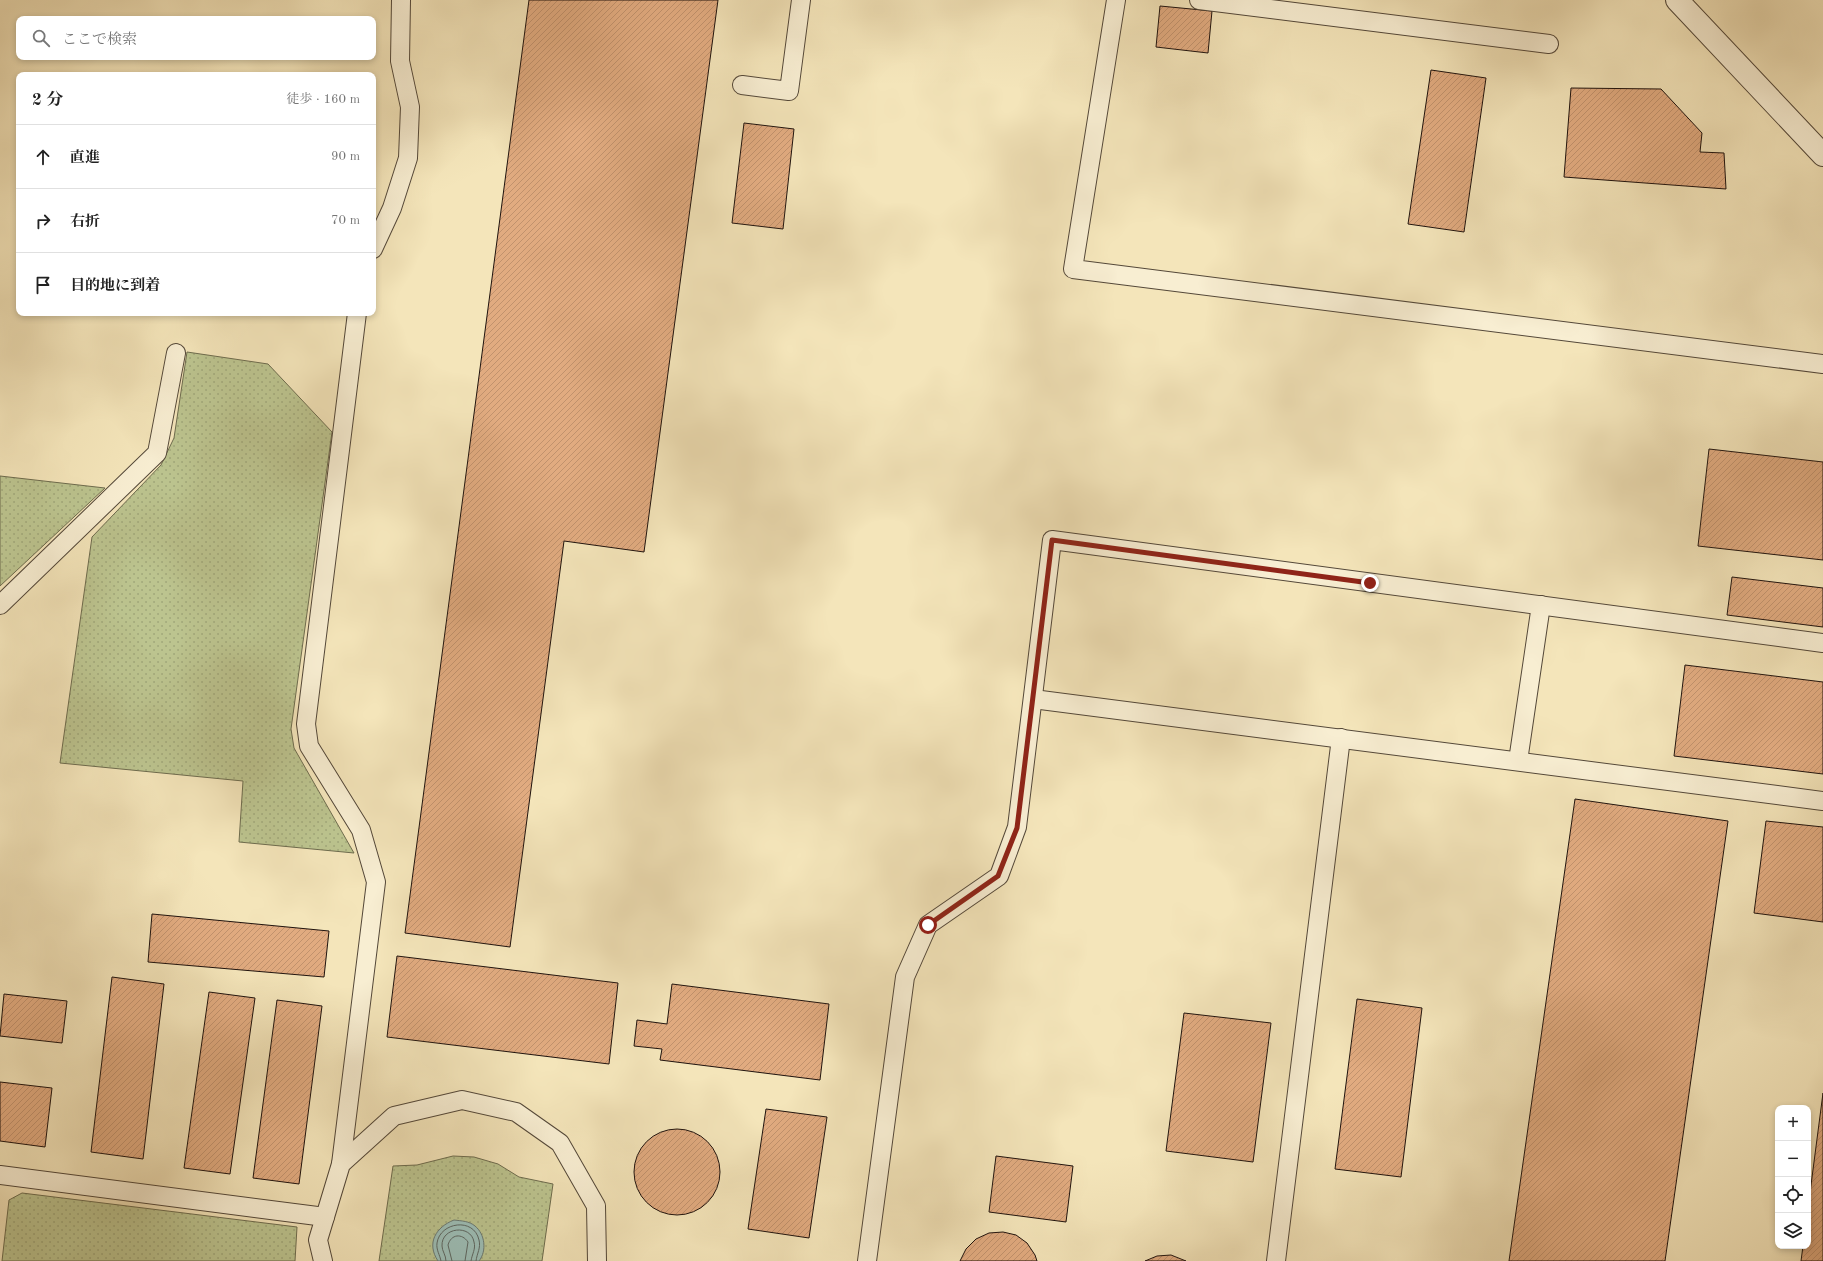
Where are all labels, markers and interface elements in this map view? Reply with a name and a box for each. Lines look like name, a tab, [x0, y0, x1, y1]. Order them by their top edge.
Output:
search box	[16, 16, 376, 60]
icon: search	[30, 27, 52, 49]
text: ここで検索	[62, 33, 137, 48]
text: 2 分	[32, 92, 64, 109]
text: 徒歩 · 160 m	[286, 93, 360, 106]
icon: ahead	[32, 146, 54, 168]
text: 90 m	[331, 150, 360, 163]
text: 直進	[70, 151, 100, 166]
icon: right	[32, 210, 54, 232]
text: 70 m	[331, 214, 360, 227]
text: 右折	[70, 215, 100, 230]
icon: arrive	[32, 274, 54, 296]
text: 目的地に到着	[70, 279, 160, 294]
route end	[1361, 574, 1379, 592]
route start	[919, 916, 937, 934]
map controls	[1775, 1105, 1811, 1249]
button: +	[1775, 1105, 1811, 1141]
button: −	[1775, 1141, 1811, 1177]
button: locate	[1775, 1177, 1811, 1213]
button: layers	[1775, 1213, 1811, 1249]

